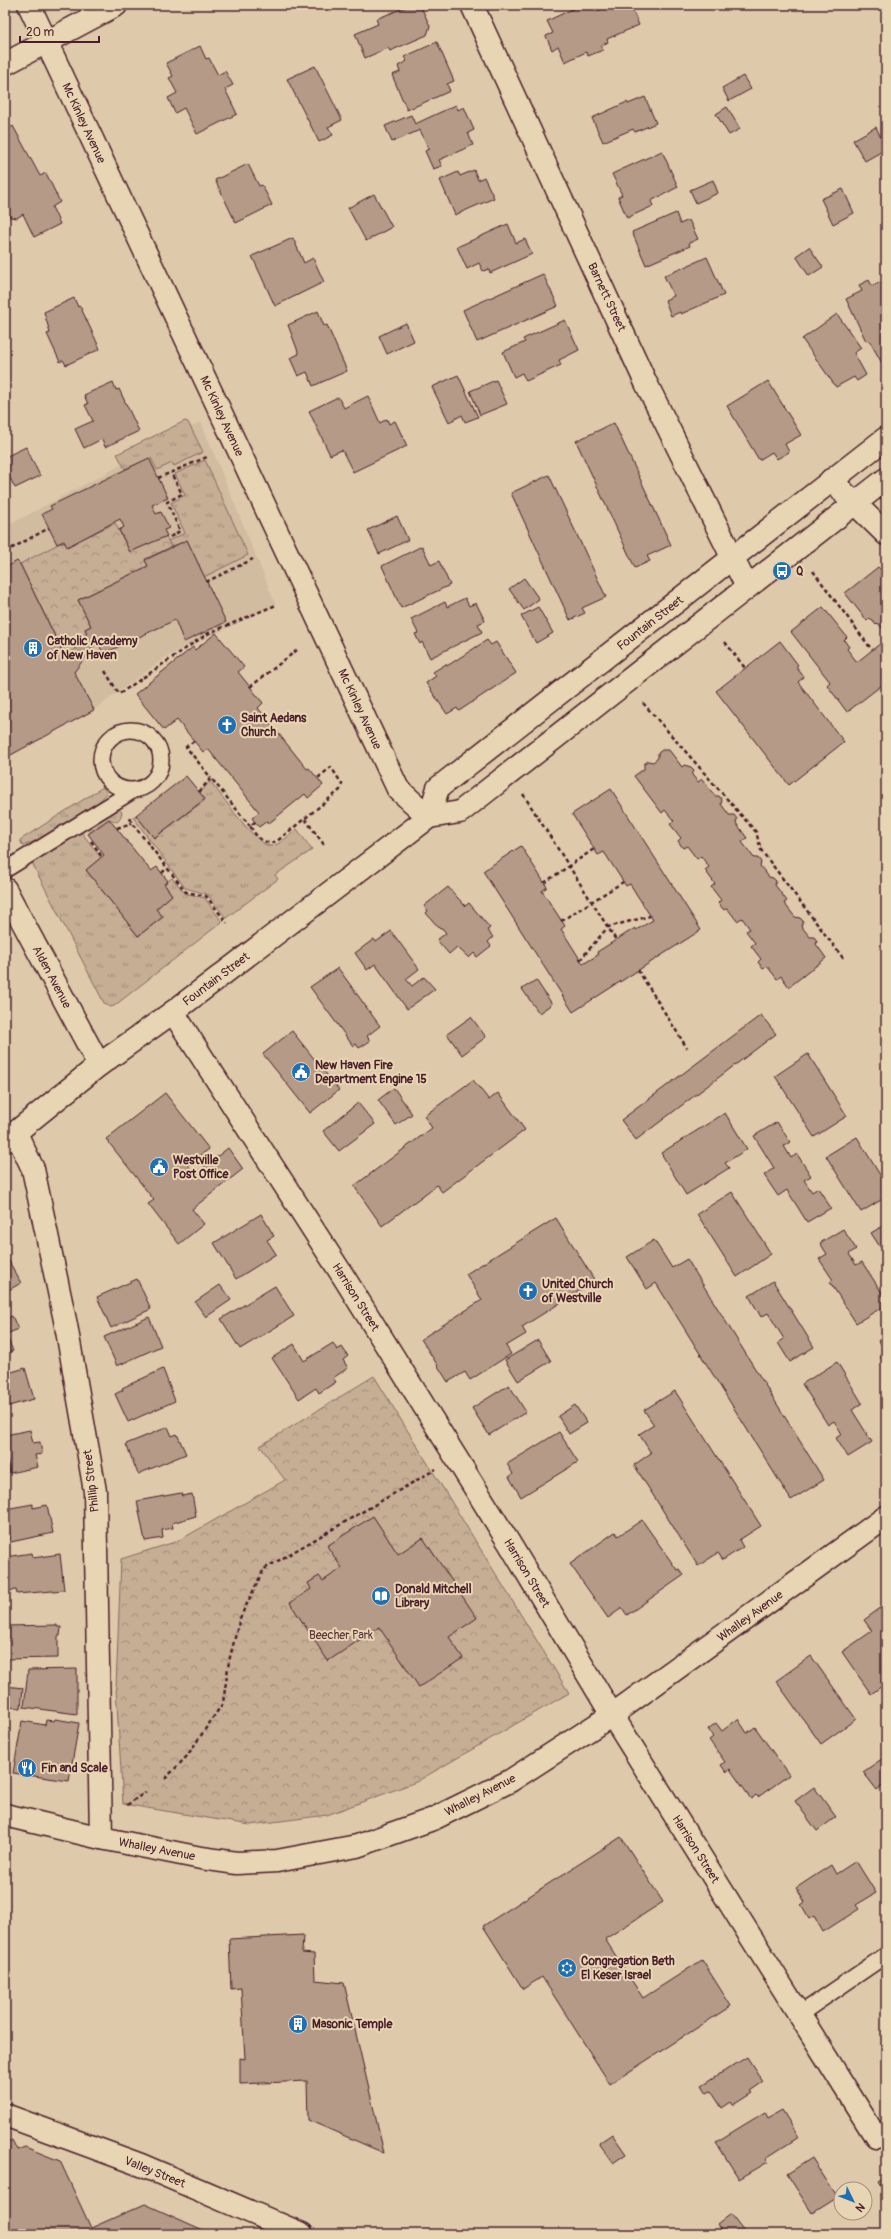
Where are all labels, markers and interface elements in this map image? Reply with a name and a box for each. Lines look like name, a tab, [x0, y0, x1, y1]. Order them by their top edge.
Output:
scale bar	[20, 18, 99, 44]
text: 20 m	[26, 25, 55, 40]
street label: Mc Kinley Avenue	[58, 81, 109, 166]
street label: Barnett Street	[584, 260, 629, 334]
street label: Mc Kinley Avenue	[196, 374, 247, 459]
bus stop icon: Q	[771, 560, 793, 582]
place label: Q	[796, 564, 803, 579]
street label: Fountain Street	[614, 593, 687, 654]
place label: Catholic Academy of New Haven	[46, 634, 138, 663]
building icon: Catholic Academy of New Haven	[22, 637, 44, 659]
street label: Mc Kinley Avenue	[334, 667, 385, 752]
place label: Saint Aedans Church	[241, 711, 307, 740]
church icon: Saint Aedans Church	[216, 714, 238, 736]
street label: Alden Avenue	[29, 943, 74, 1011]
street label: Fountain Street	[180, 949, 253, 1010]
place label: New Haven Fire Department Engine 15	[315, 1058, 427, 1087]
public building icon: New Haven Fire Department Engine 15	[290, 1061, 312, 1083]
place label: Westville Post Office	[173, 1153, 230, 1182]
public building icon: Westville Post Office	[148, 1156, 170, 1178]
street label: Harrison Street	[329, 1260, 383, 1334]
place label: United Church of Westville	[541, 1277, 614, 1306]
church icon: United Church of Westville	[517, 1280, 539, 1302]
street label: Phillip Street	[80, 1449, 103, 1513]
street label: Harrison Street	[500, 1536, 553, 1610]
place label: Donald Mitchell Library	[395, 1582, 472, 1611]
library icon: Donald Mitchell Library	[370, 1585, 392, 1607]
street label: Whalley Avenue	[714, 1587, 786, 1645]
park label: Beecher Park	[309, 1628, 373, 1643]
restaurant icon: Fin and Scale	[16, 1757, 38, 1779]
place label: Fin and Scale	[41, 1761, 109, 1776]
street label: Whalley Avenue	[442, 1771, 518, 1820]
street label: Harrison Street	[669, 1812, 723, 1886]
street label: Whalley Avenue	[117, 1835, 197, 1864]
place label: Congregation Beth El Keser Israel	[581, 1954, 675, 1983]
synagogue icon: Congregation Beth El Keser Israel	[556, 1957, 578, 1979]
building icon: Masonic Temple	[287, 2013, 309, 2035]
place label: Masonic Temple	[312, 2017, 393, 2032]
street label: Valley Street	[122, 2153, 188, 2192]
north arrow	[833, 2181, 873, 2221]
text: N	[852, 2200, 867, 2215]

